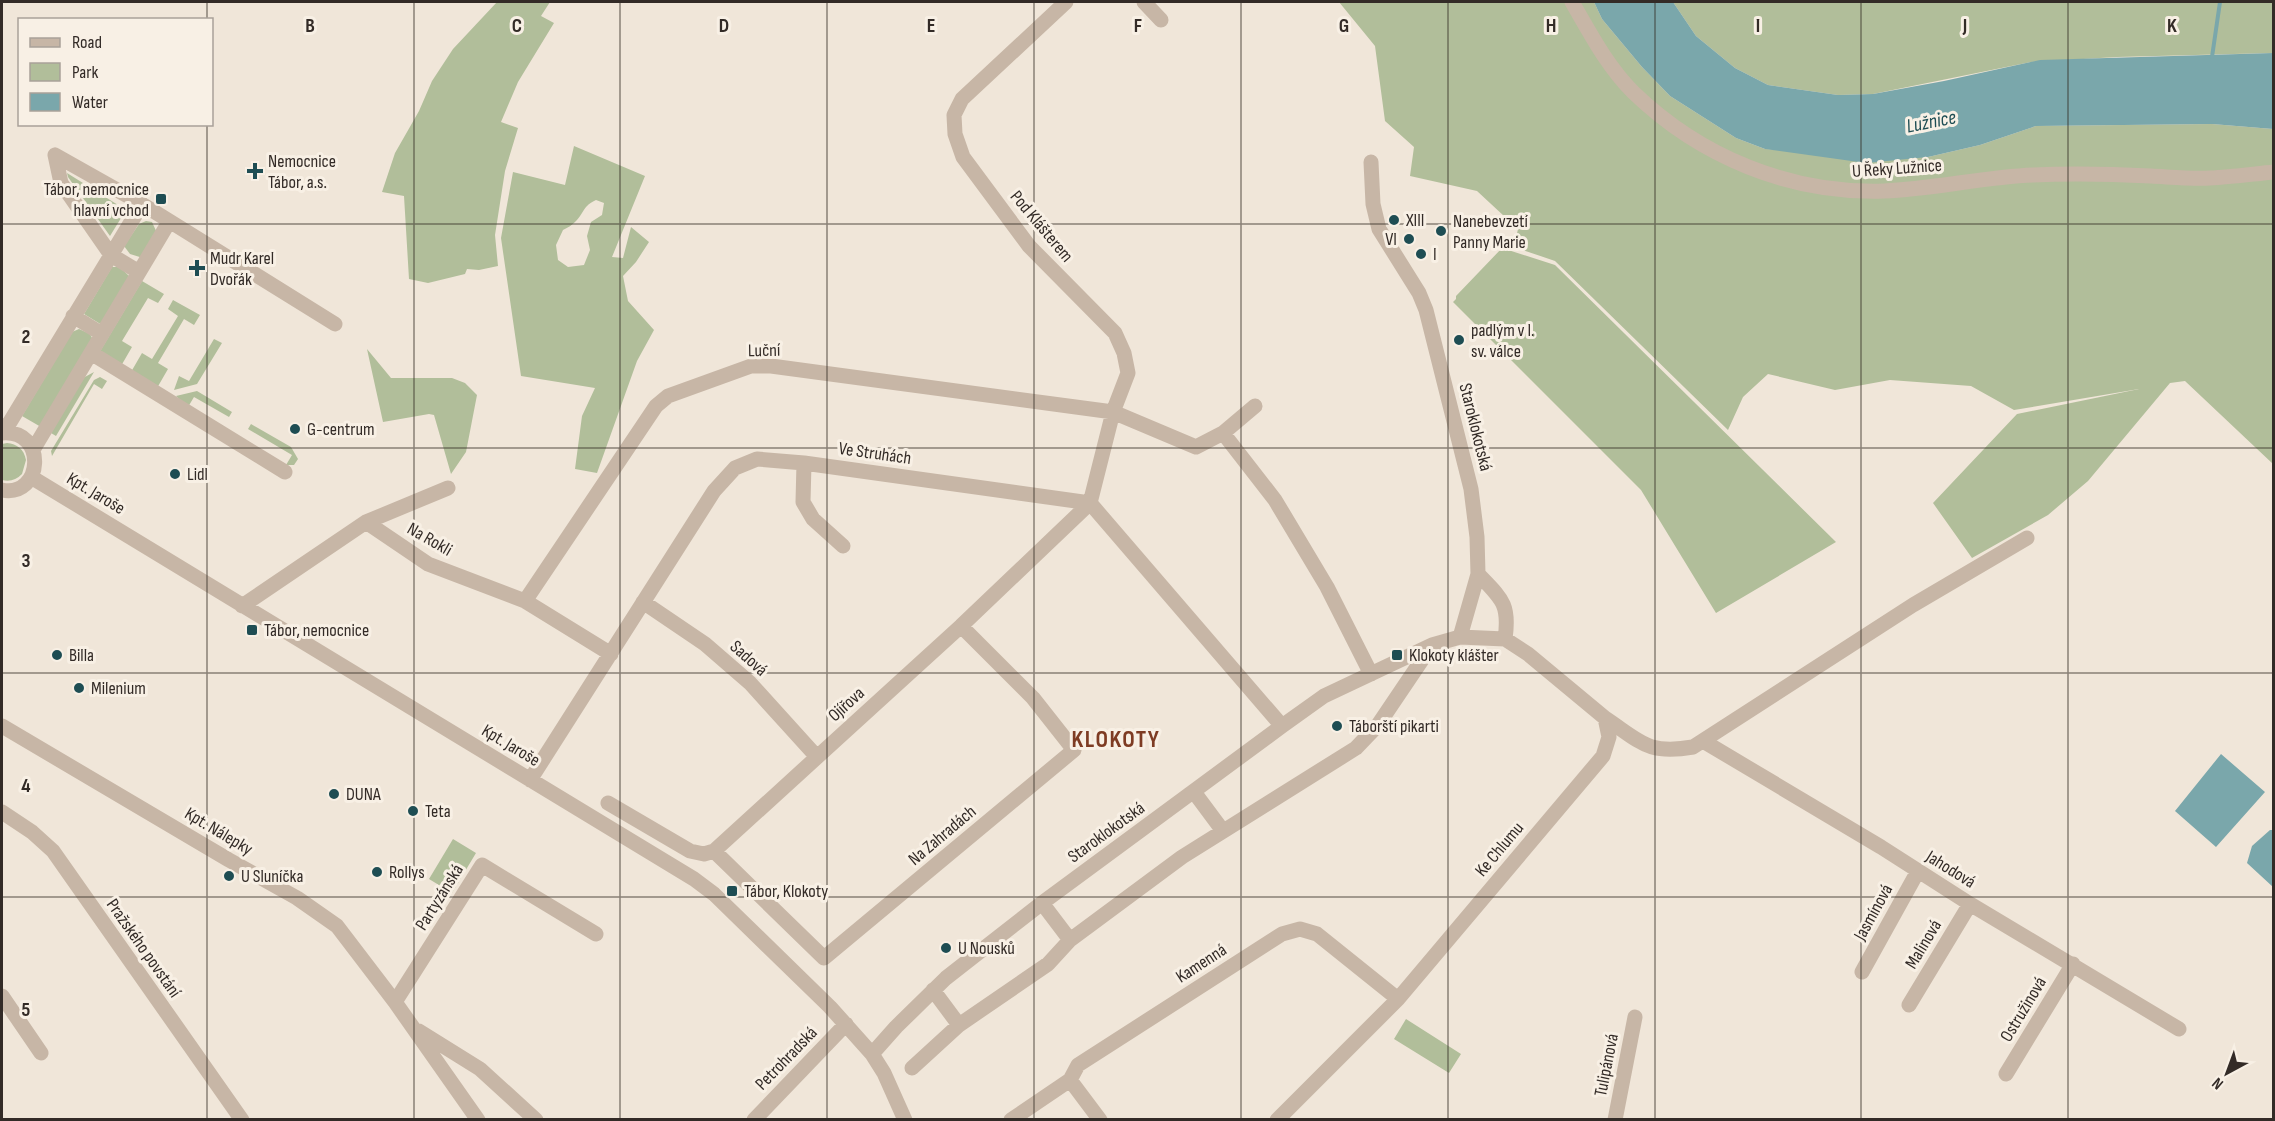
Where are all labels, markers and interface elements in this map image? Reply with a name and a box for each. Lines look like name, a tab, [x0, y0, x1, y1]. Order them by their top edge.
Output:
text: B	[305, 14, 315, 38]
text: C	[512, 14, 522, 38]
text: D	[719, 14, 729, 38]
text: E	[927, 14, 935, 38]
text: F	[1134, 14, 1142, 38]
text: G	[1339, 14, 1349, 38]
text: H	[1546, 14, 1556, 38]
text: I	[1756, 14, 1760, 38]
text: J	[1962, 14, 1967, 38]
text: K	[2167, 14, 2177, 38]
legend	[18, 18, 213, 126]
text: Road	[72, 32, 102, 53]
text: Park	[72, 62, 98, 83]
text: Water	[72, 92, 108, 113]
water label: Lužnice	[1904, 105, 1958, 139]
place label: Nemocnice Tábor, a.s.	[268, 151, 336, 193]
street label: U Řeky Lužnice	[1851, 155, 1943, 182]
marker: Nemocnice Tábor, a.s.	[246, 162, 264, 180]
place label: Tábor, nemocnice hlavní vchod	[44, 179, 149, 221]
street label: Pod Klášterem	[1006, 186, 1078, 266]
marker: Tábor, nemocnice hlavní vchod	[154, 192, 168, 206]
place label: XIII	[1405, 210, 1425, 231]
place label: Nanebevzetí Panny Marie	[1453, 211, 1529, 253]
marker: XIII	[1387, 213, 1401, 227]
marker: Nanebevzetí Panny Marie	[1434, 224, 1448, 238]
place label: VI	[1385, 229, 1397, 250]
marker: VI	[1402, 232, 1416, 246]
place label: I	[1433, 244, 1437, 265]
marker: I	[1414, 247, 1428, 261]
place label: Mudr Karel Dvořák	[210, 248, 274, 290]
marker: Mudr Karel Dvořák	[188, 259, 206, 277]
place label: padlým v I. sv. válce	[1471, 320, 1534, 362]
text: 2	[22, 325, 30, 349]
marker: padlým v I. sv. válce	[1452, 333, 1466, 347]
street label: Luční	[748, 340, 781, 361]
street label: Staroklokotská	[1454, 381, 1497, 473]
place label: G-centrum	[307, 419, 375, 440]
marker: G-centrum	[288, 422, 302, 436]
street label: Ve Struhách	[837, 438, 913, 469]
place label: Lidl	[187, 464, 208, 485]
marker: Lidl	[168, 467, 182, 481]
street label: Kpt. Jaroše	[63, 468, 129, 519]
street label: Na Rokli	[403, 518, 456, 561]
text: 3	[22, 549, 31, 573]
place label: Tábor, nemocnice	[264, 620, 369, 641]
marker: Tábor, nemocnice	[245, 623, 259, 637]
street label: Sadová	[726, 636, 772, 681]
place label: Billa	[69, 645, 94, 666]
place label: Klokoty klášter	[1409, 645, 1499, 666]
marker: Billa	[50, 648, 64, 662]
marker: Klokoty klášter	[1390, 648, 1404, 662]
place label: Milenium	[91, 678, 146, 699]
marker: Milenium	[72, 681, 86, 695]
street label: Ojířova	[824, 683, 869, 726]
place label: Táborští pikarti	[1349, 716, 1439, 737]
marker: Táborští pikarti	[1330, 719, 1344, 733]
street label: Kpt. Jaroše	[478, 720, 544, 771]
district label: KLOKOTY	[1072, 725, 1160, 754]
text: 4	[21, 774, 31, 798]
place label: DUNA	[346, 784, 381, 805]
marker: DUNA	[327, 787, 341, 801]
street label: Staroklokotská	[1064, 797, 1149, 867]
place label: Teta	[425, 801, 451, 822]
street label: Na Zahradách	[904, 801, 980, 870]
street label: Kpt. Nálepky	[181, 803, 257, 860]
marker: Teta	[406, 804, 420, 818]
street label: Ke Chlumu	[1471, 818, 1528, 881]
street label: Jahodová	[1921, 846, 1979, 893]
street label: Partyzánská	[411, 860, 468, 934]
place label: Rollys	[389, 862, 425, 883]
marker: Rollys	[370, 865, 384, 879]
place label: U Sluníčka	[241, 866, 303, 887]
marker: U Sluníčka	[222, 869, 236, 883]
place label: Tábor, Klokoty	[744, 881, 828, 902]
street label: Jasmínová	[1849, 881, 1897, 945]
marker: Tábor, Klokoty	[725, 884, 739, 898]
street label: Pražského povstání	[102, 895, 186, 1002]
street label: Malinová	[1901, 916, 1946, 973]
place label: U Nousků	[958, 938, 1015, 959]
street label: Kamenná	[1172, 939, 1231, 988]
marker: U Nousků	[939, 941, 953, 955]
street label: Ostružinová	[1996, 973, 2051, 1046]
text: 5	[22, 998, 31, 1022]
street label: Petrohradská	[751, 1022, 822, 1094]
street label: Tulipánová	[1590, 1032, 1623, 1098]
north arrow	[2197, 1043, 2257, 1103]
text: N	[2209, 1073, 2228, 1093]

